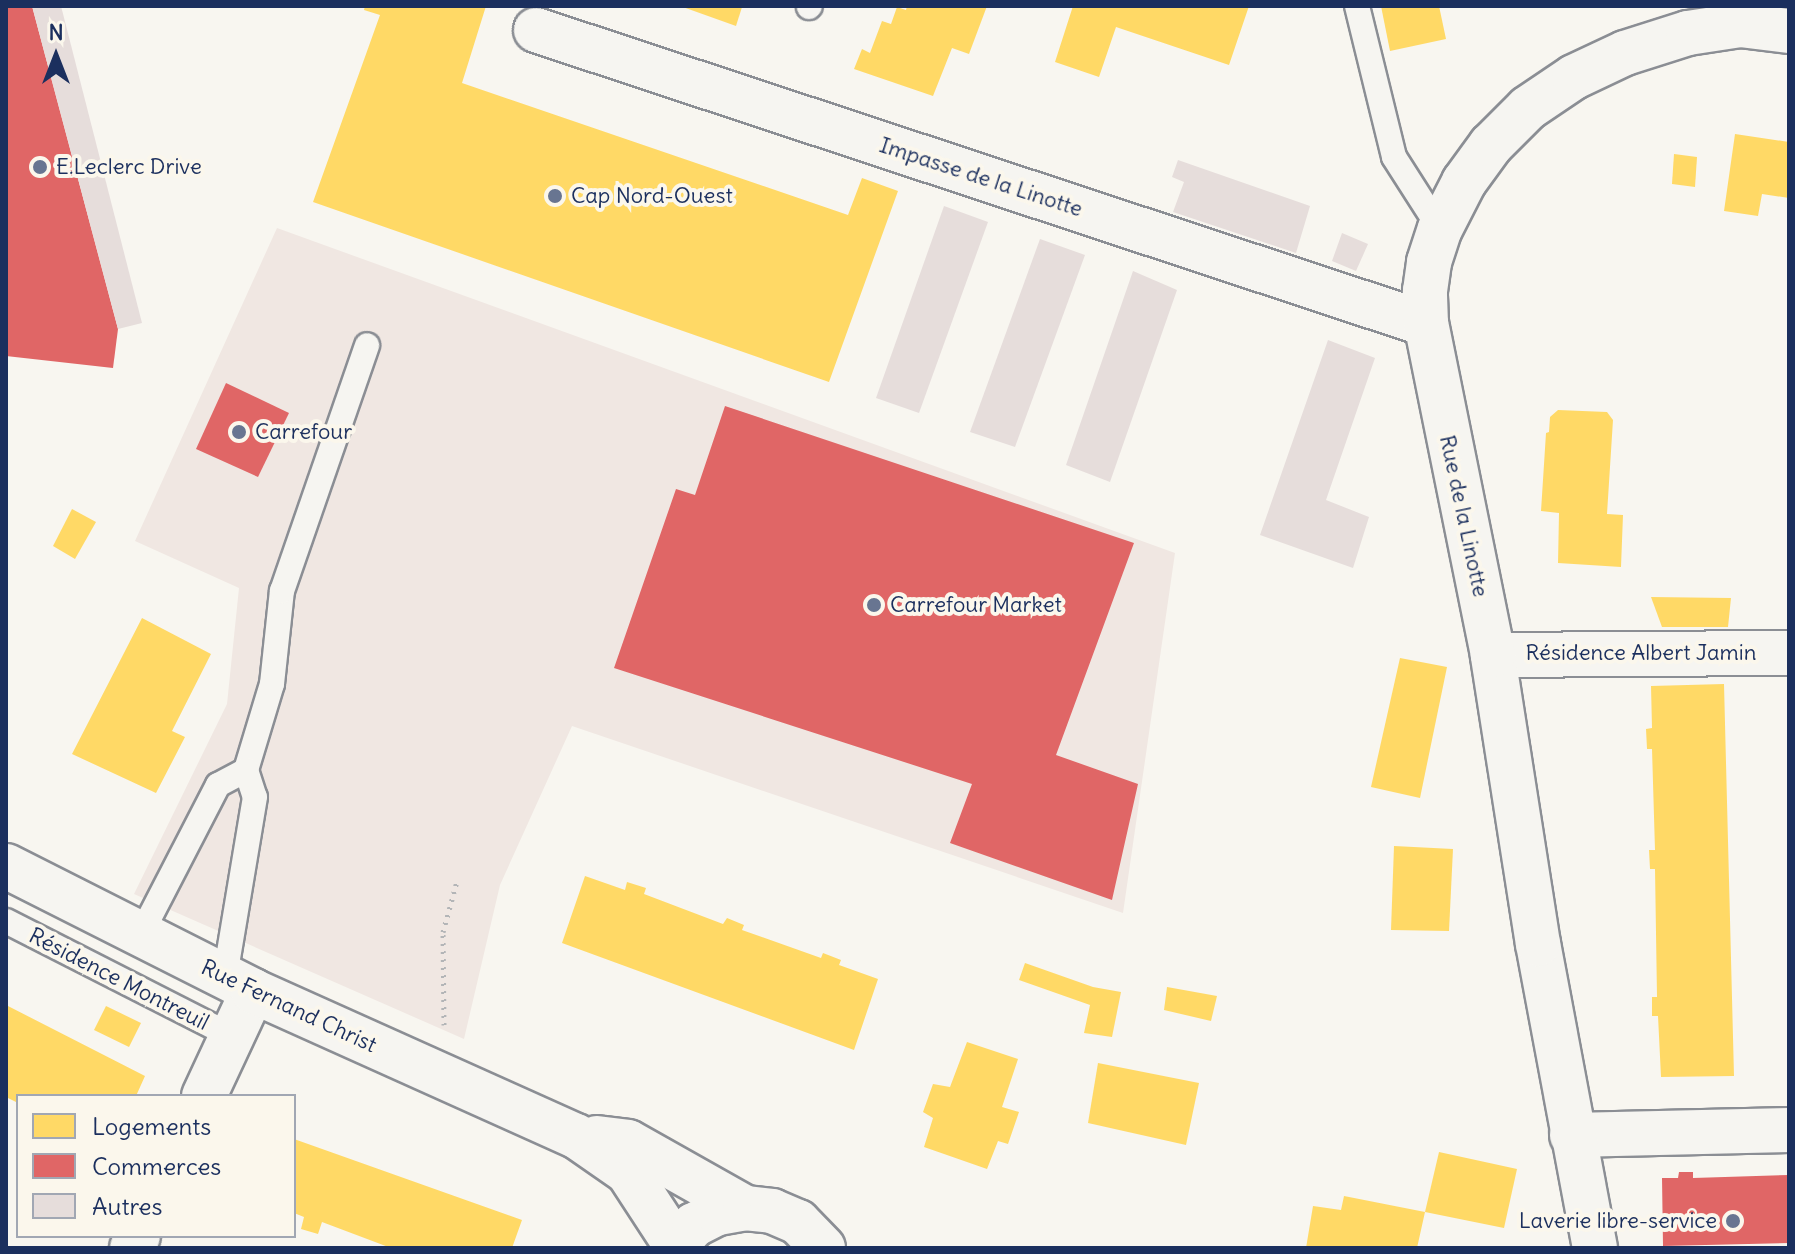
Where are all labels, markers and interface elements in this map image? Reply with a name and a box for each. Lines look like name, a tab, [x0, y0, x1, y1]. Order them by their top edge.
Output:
north arrow	[16, 16, 96, 96]
text: N	[48, 18, 64, 46]
street label: Impasse de la Linotte	[876, 132, 1086, 222]
place label: E.Leclerc Drive	[56, 154, 202, 180]
marker: E.Leclerc Drive	[31, 158, 49, 176]
place label: Cap Nord-Ouest	[571, 183, 733, 209]
marker: Cap Nord-Ouest	[546, 187, 564, 205]
place label: Carrefour	[255, 419, 352, 445]
marker: Carrefour	[230, 423, 248, 441]
street label: Rue de la Linotte	[1434, 433, 1494, 599]
place label: Carrefour Market	[890, 592, 1062, 618]
marker: Carrefour Market	[865, 596, 883, 614]
street label: Résidence Albert Jamin	[1526, 640, 1756, 666]
street label: Résidence Montreuil	[25, 922, 213, 1036]
street label: Rue Fernand Christ	[197, 954, 381, 1058]
legend	[16, 1094, 296, 1238]
text: Logements	[92, 1111, 211, 1141]
text: Commerces	[92, 1151, 221, 1181]
text: Autres	[92, 1191, 162, 1221]
place label: Laverie libre-service	[1519, 1208, 1717, 1234]
marker: Laverie libre-service	[1724, 1212, 1742, 1230]

